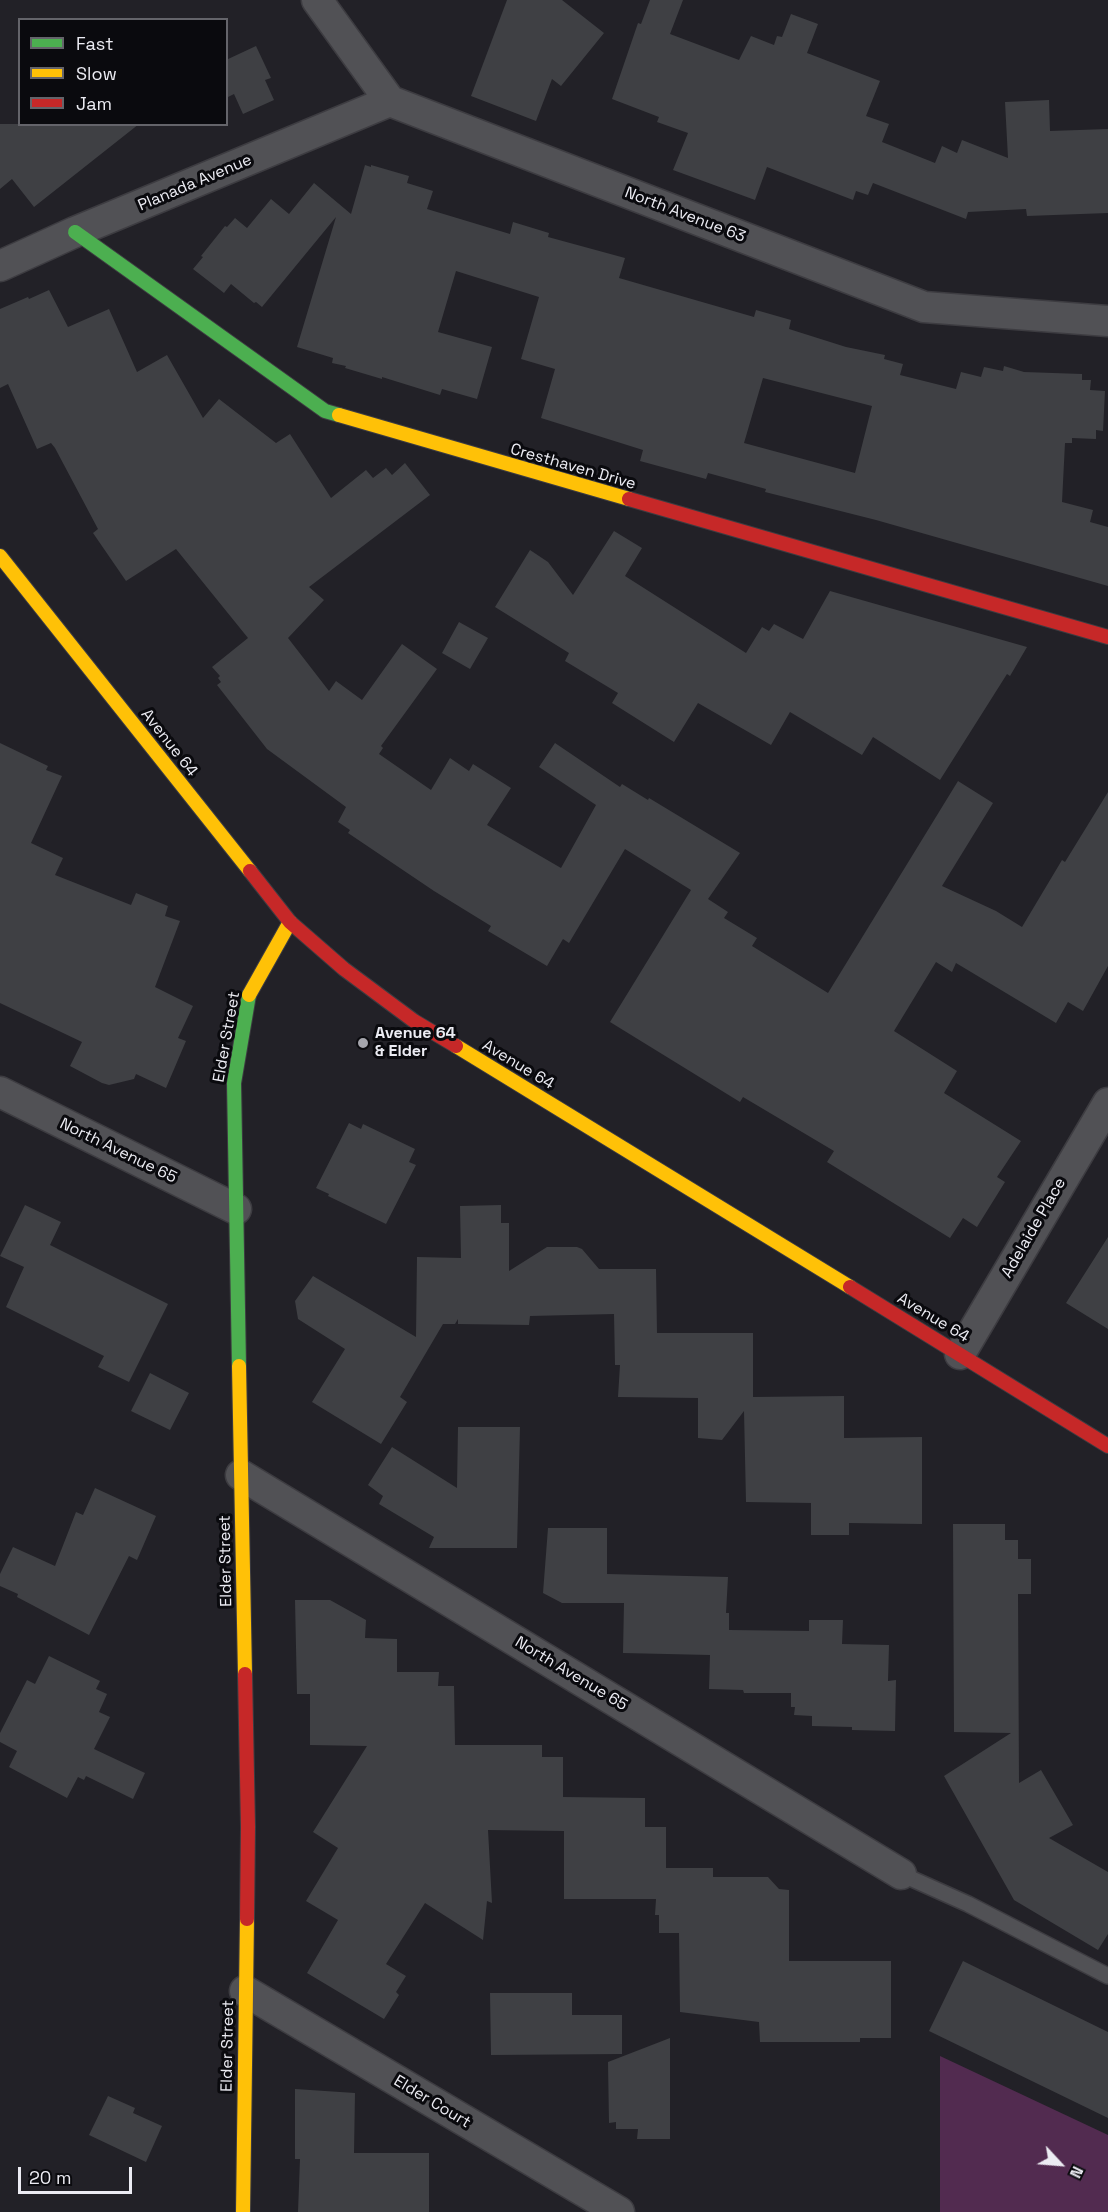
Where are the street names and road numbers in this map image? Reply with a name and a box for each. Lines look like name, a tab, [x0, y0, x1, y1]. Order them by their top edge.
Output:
street label: Planada Avenue	[135, 150, 255, 216]
street label: North Avenue 63	[622, 183, 748, 247]
street label: Cresthaven Drive	[508, 440, 638, 494]
street label: Avenue 64	[137, 705, 201, 781]
street label: Elder Street	[210, 990, 244, 1084]
street label: Avenue 64	[479, 1036, 557, 1094]
street label: North Avenue 65	[56, 1114, 180, 1188]
street label: Adelaide Place	[998, 1175, 1070, 1281]
street label: Avenue 64	[894, 1289, 972, 1347]
street label: Elder Street	[216, 1515, 236, 1607]
street label: North Avenue 65	[511, 1633, 631, 1715]
street label: Elder Street	[218, 2000, 238, 2092]
street label: Elder Court	[390, 2072, 474, 2132]

